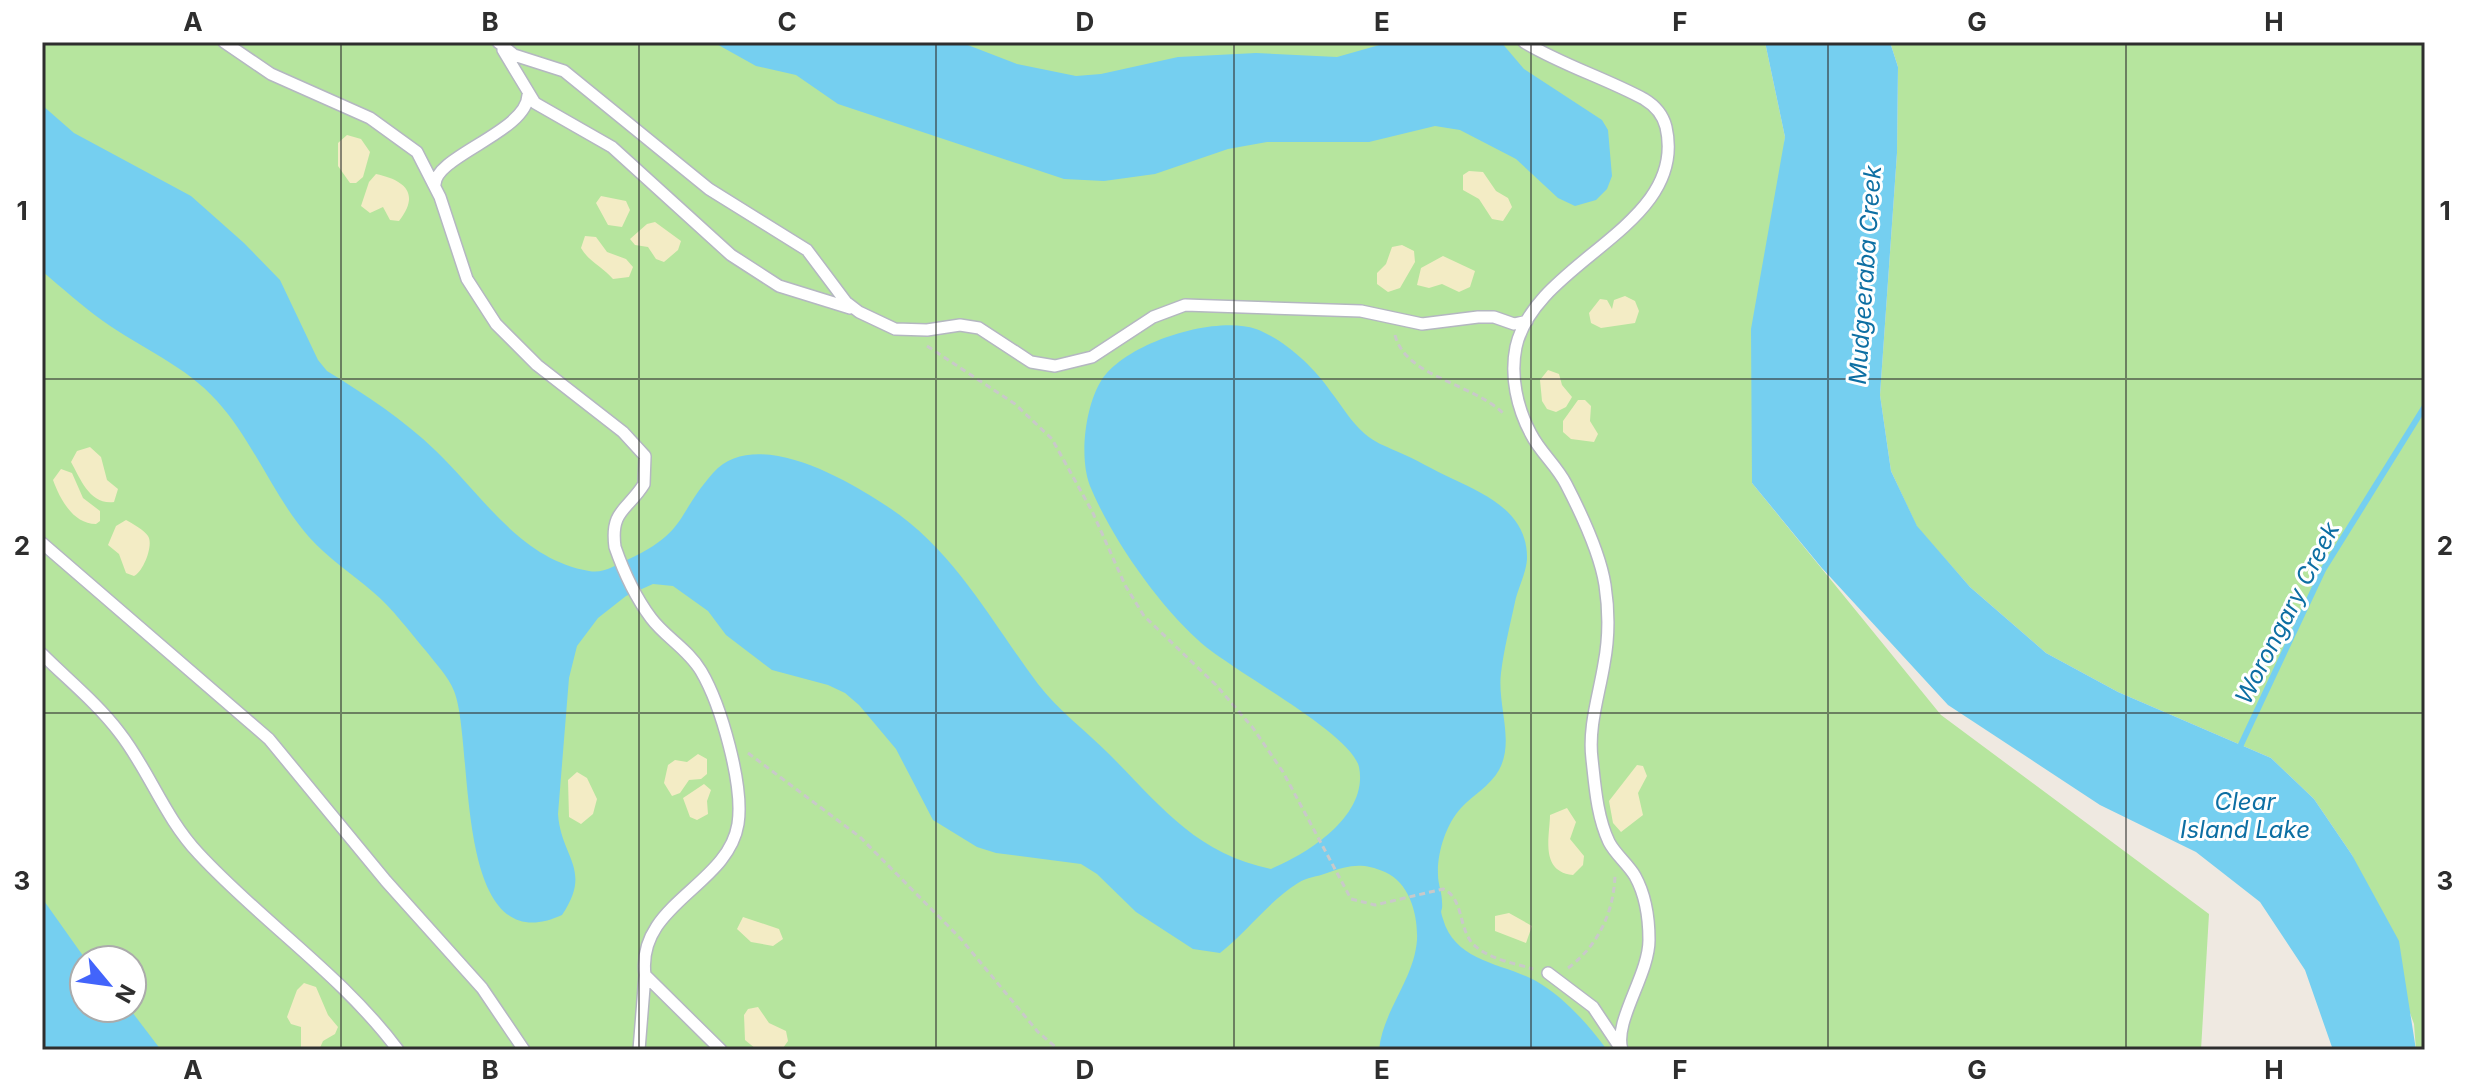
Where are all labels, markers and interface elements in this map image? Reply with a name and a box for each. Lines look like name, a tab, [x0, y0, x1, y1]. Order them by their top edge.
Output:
text: A	[183, 6, 203, 37]
text: B	[481, 6, 499, 37]
text: C	[777, 6, 797, 37]
text: D	[1076, 6, 1094, 37]
text: E	[1374, 6, 1390, 37]
text: F	[1672, 6, 1688, 37]
text: G	[1967, 6, 1987, 37]
text: H	[2264, 6, 2284, 37]
water label: Mudgeeraba Creek	[1843, 164, 1887, 385]
text: 1	[16, 195, 28, 226]
text: 1	[2439, 195, 2451, 226]
water label: Worongary Creek	[2229, 517, 2346, 709]
text: 2	[14, 530, 30, 561]
text: 2	[2437, 530, 2453, 561]
water label: Clear Island Lake	[2180, 787, 2310, 844]
text: 3	[14, 865, 30, 896]
text: 3	[2437, 865, 2453, 896]
north arrow	[68, 944, 148, 1024]
text: N	[110, 980, 141, 1007]
text: A	[183, 1054, 203, 1085]
text: B	[481, 1054, 499, 1085]
text: C	[777, 1054, 797, 1085]
text: D	[1076, 1054, 1094, 1085]
text: E	[1374, 1054, 1390, 1085]
text: F	[1672, 1054, 1688, 1085]
text: G	[1967, 1054, 1987, 1085]
text: H	[2264, 1054, 2284, 1085]

